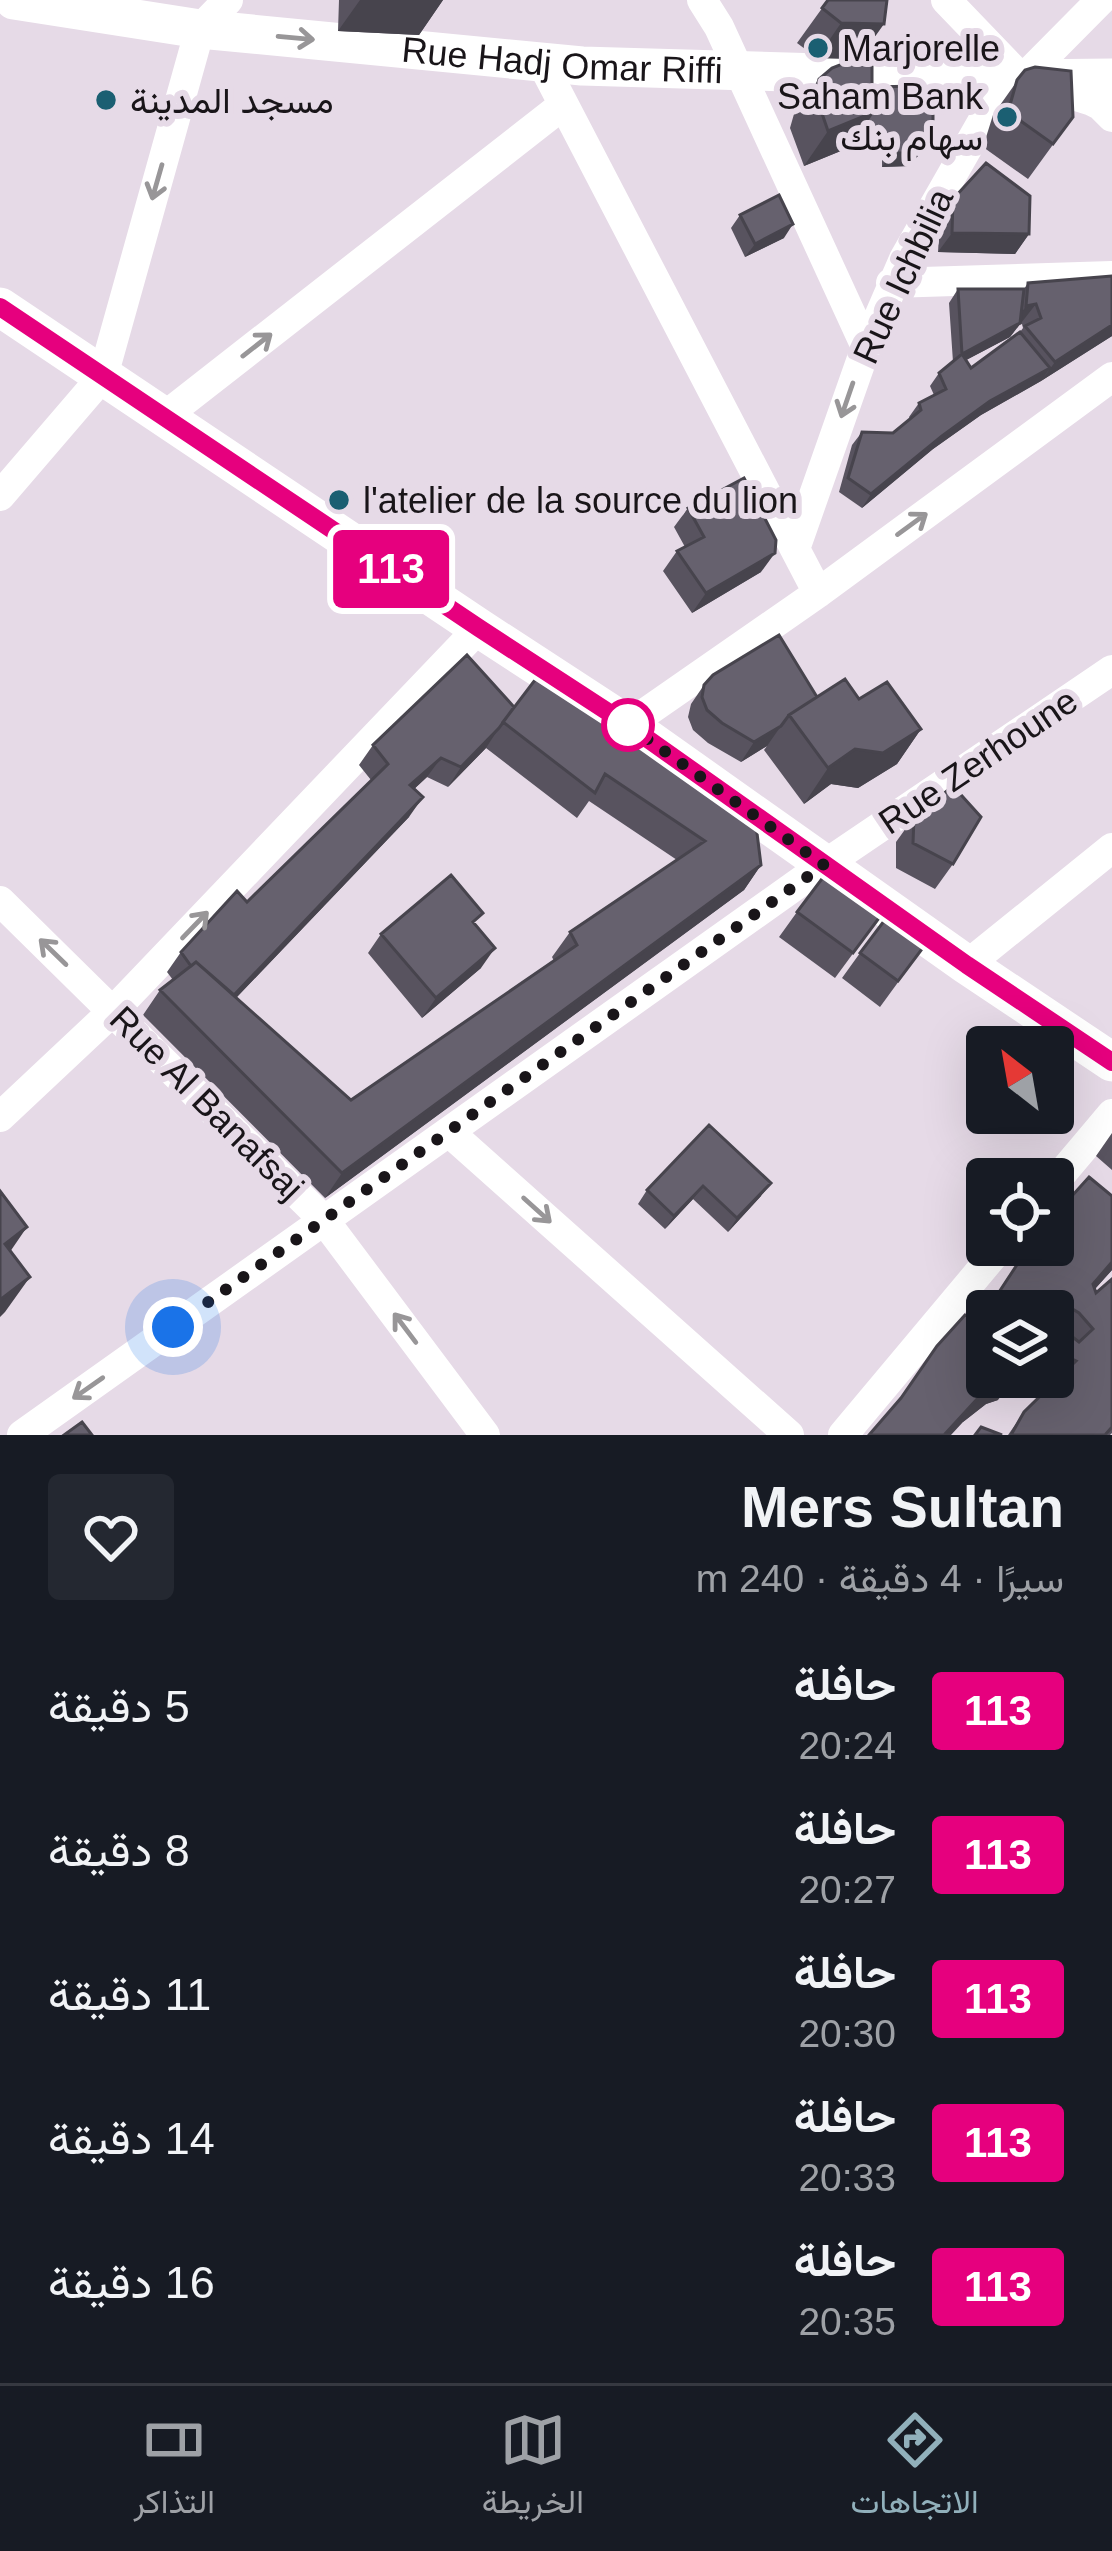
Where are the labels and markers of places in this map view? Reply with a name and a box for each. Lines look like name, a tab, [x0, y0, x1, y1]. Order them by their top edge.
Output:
place label: Marjorelle	[842, 28, 1000, 69]
marker: Marjorelle	[805, 35, 831, 61]
place label: Saham Bank سهام بنك	[777, 76, 984, 161]
place label: مسجد المدينة	[130, 80, 334, 121]
marker: مسجد المدينة	[93, 87, 119, 113]
marker: Saham Bank سهام بنك	[994, 104, 1020, 130]
place label: l'atelier de la source du lion	[363, 480, 798, 521]
marker: l'atelier de la source du lion	[326, 487, 352, 513]
unlabelled marker	[603, 700, 653, 750]

